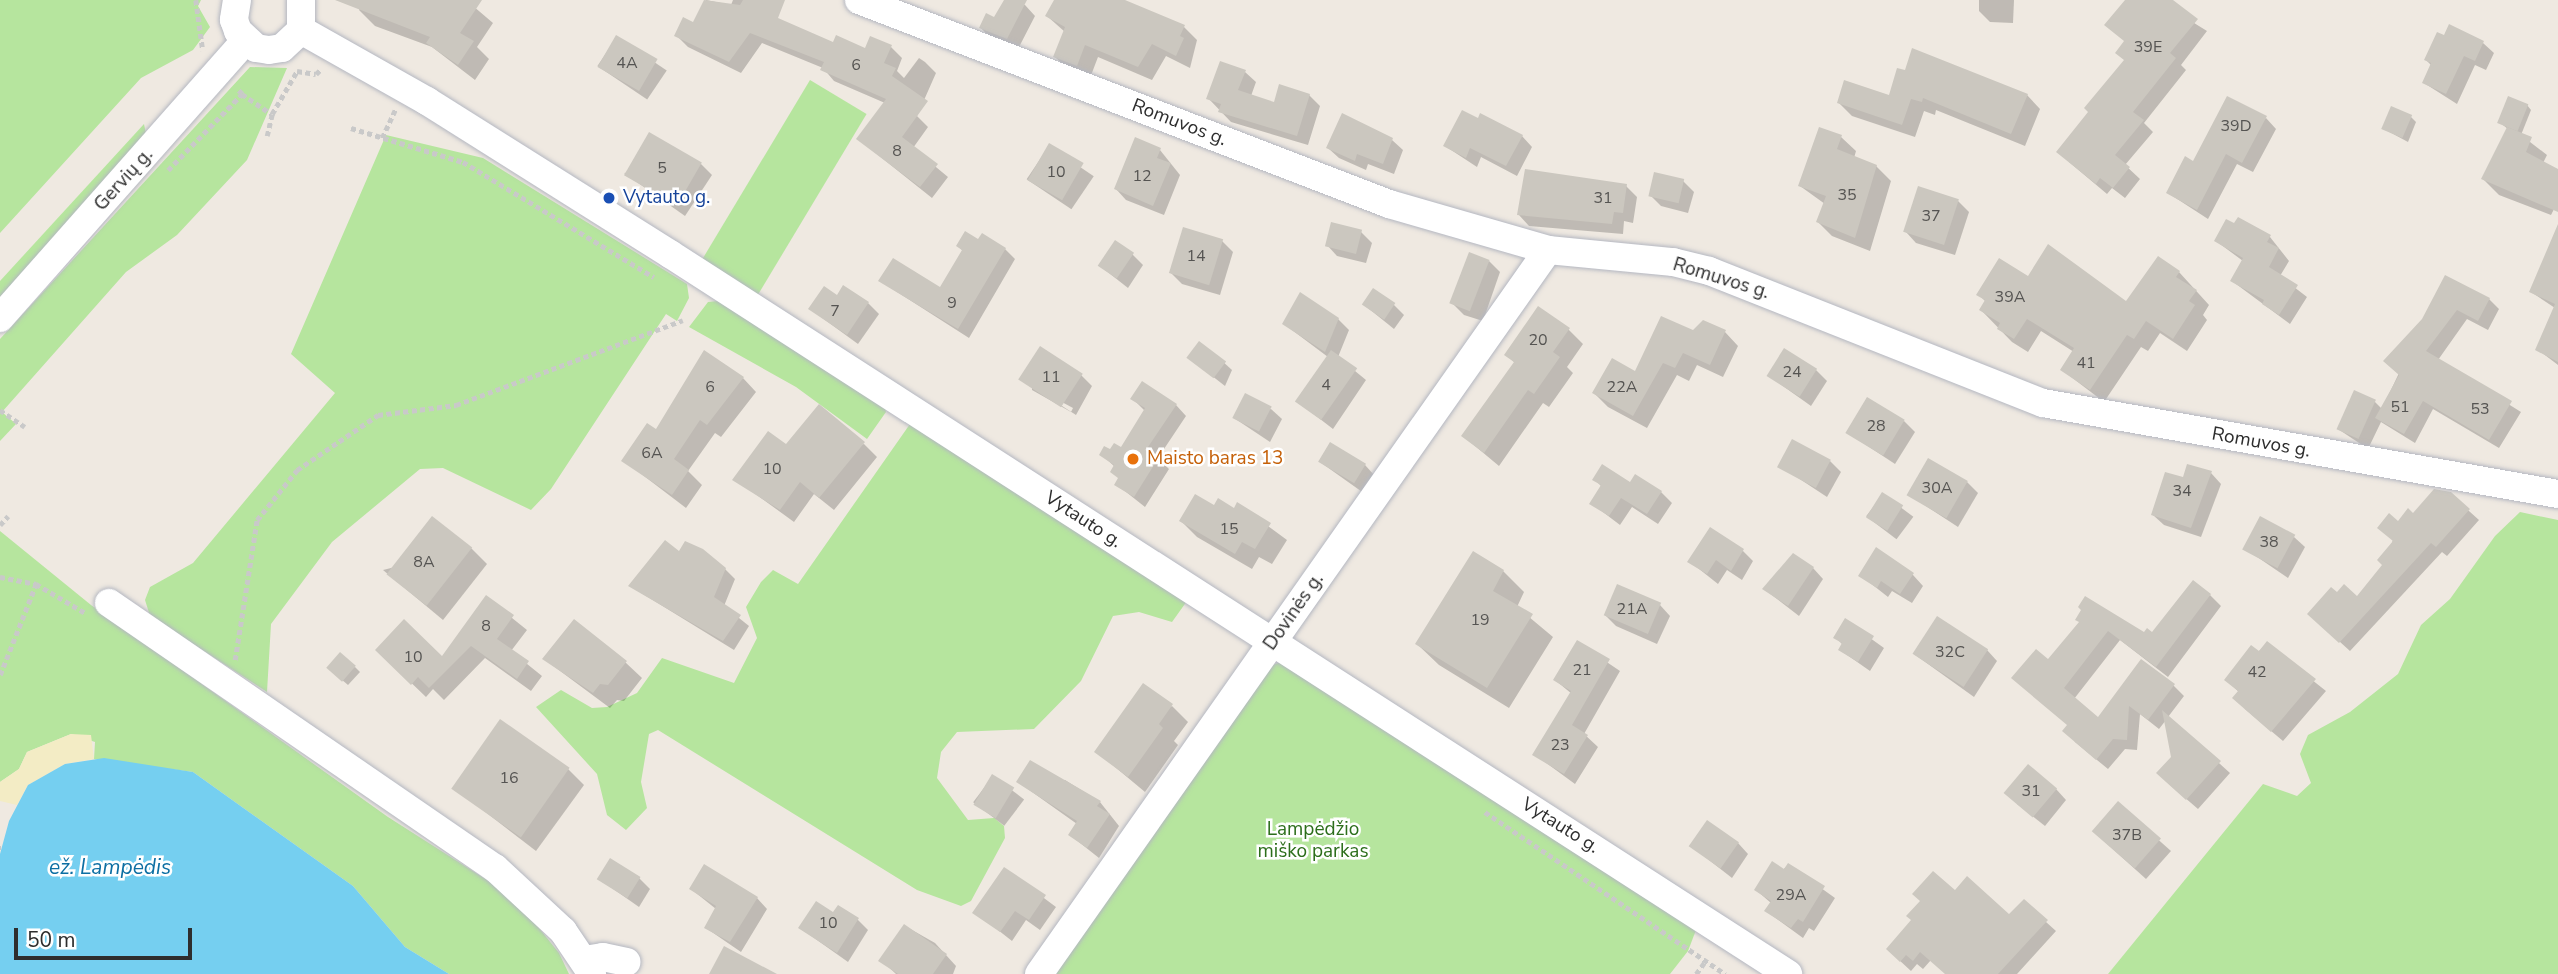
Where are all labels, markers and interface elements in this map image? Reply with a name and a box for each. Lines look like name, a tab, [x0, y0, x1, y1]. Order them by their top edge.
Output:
house number: 39E	[2134, 37, 2162, 57]
house number: 4A	[616, 53, 638, 73]
house number: 6	[851, 55, 861, 75]
street label: Romuvos g.	[1128, 94, 1230, 152]
house number: 39D	[2220, 116, 2252, 136]
house number: 8	[892, 141, 902, 161]
street label: Gervių g.	[90, 144, 158, 216]
house number: 5	[657, 158, 667, 178]
house number: 10	[1046, 162, 1066, 182]
house number: 12	[1132, 166, 1152, 186]
house number: 35	[1837, 185, 1857, 205]
place label: Vytauto g.	[623, 187, 710, 209]
house number: 31	[1593, 188, 1613, 208]
marker: Vytauto g.	[601, 190, 617, 206]
house number: 37	[1921, 206, 1941, 226]
house number: 14	[1186, 246, 1206, 266]
street label: Romuvos g.	[1670, 254, 1772, 304]
house number: 39A	[1995, 287, 2025, 307]
house number: 9	[947, 293, 957, 313]
house number: 7	[830, 301, 840, 321]
house number: 20	[1528, 330, 1548, 350]
house number: 41	[2076, 353, 2096, 373]
house number: 24	[1782, 362, 1802, 382]
house number: 11	[1041, 367, 1061, 387]
house number: 4	[1321, 375, 1331, 395]
house number: 6	[705, 377, 715, 397]
house number: 22A	[1607, 377, 1637, 397]
house number: 51	[2390, 397, 2410, 417]
house number: 53	[2470, 399, 2490, 419]
house number: 28	[1866, 416, 1886, 436]
street label: Romuvos g.	[2210, 423, 2312, 463]
house number: 6A	[641, 443, 663, 463]
place label: Maisto baras 13	[1147, 448, 1284, 470]
marker: Maisto baras 13	[1125, 451, 1141, 467]
house number: 10	[762, 459, 782, 479]
house number: 30A	[1922, 478, 1952, 498]
house number: 34	[2172, 481, 2192, 501]
street label: Vytauto g.	[1040, 487, 1126, 553]
house number: 15	[1219, 519, 1239, 539]
house number: 38	[2259, 532, 2279, 552]
house number: 8A	[413, 552, 435, 572]
street label: Dovinės g.	[1259, 569, 1329, 655]
house number: 21A	[1617, 599, 1647, 619]
house number: 19	[1470, 610, 1490, 630]
house number: 8	[481, 616, 491, 636]
house number: 32C	[1935, 642, 1965, 662]
house number: 10	[403, 647, 423, 667]
house number: 21	[1572, 660, 1592, 680]
house number: 42	[2247, 662, 2267, 682]
house number: 23	[1550, 735, 1570, 755]
house number: 16	[499, 768, 519, 788]
house number: 31	[2021, 781, 2041, 801]
street label: Vytauto g.	[1517, 793, 1603, 859]
park label: Lampėdžio miško parkas	[1257, 819, 1369, 863]
house number: 37B	[2112, 825, 2142, 845]
water label: ež. Lampėdis	[49, 854, 171, 880]
house number: 29A	[1776, 885, 1806, 905]
house number: 10	[818, 913, 838, 933]
scale bar	[18, 914, 196, 958]
text: 50 m	[27, 926, 76, 954]

